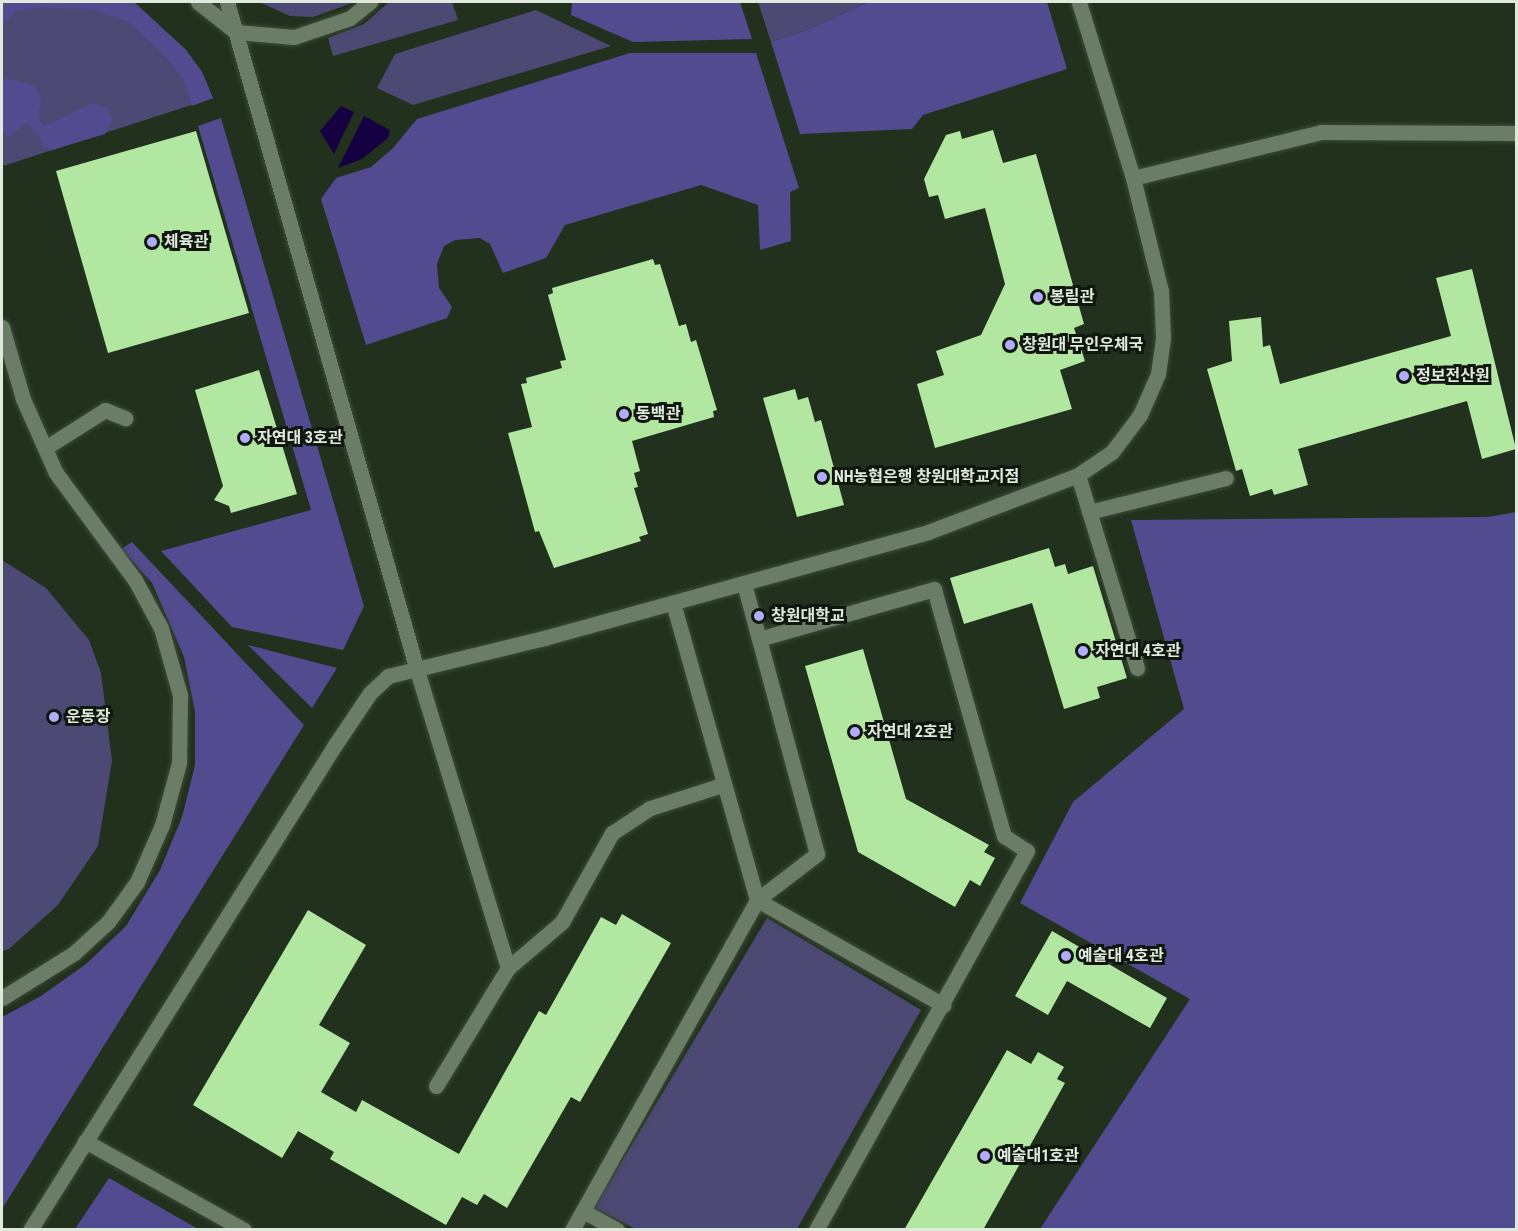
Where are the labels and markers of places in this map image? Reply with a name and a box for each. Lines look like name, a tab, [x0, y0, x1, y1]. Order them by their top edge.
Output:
place label: 체육관	[164, 232, 208, 252]
marker: 체육관	[145, 235, 159, 249]
place label: 봉림관	[1050, 287, 1094, 307]
marker: 봉림관	[1031, 290, 1045, 304]
place label: 창원대 무인우체국	[1022, 335, 1143, 355]
marker: 창원대 무인우체국	[1003, 338, 1017, 352]
place label: 정보전산원	[1416, 366, 1490, 386]
marker: 정보전산원	[1397, 369, 1411, 383]
place label: 동백관	[636, 404, 680, 424]
marker: 동백관	[617, 407, 631, 421]
place label: 자연대 3호관	[257, 428, 342, 448]
marker: 자연대 3호관	[238, 431, 252, 445]
place label: NH농협은행 창원대학교지점	[834, 467, 1019, 487]
marker: NH농협은행 창원대학교지점	[815, 470, 829, 484]
place label: 창원대학교	[771, 606, 845, 626]
marker: 창원대학교	[752, 609, 766, 623]
place label: 자연대 4호관	[1095, 641, 1180, 661]
marker: 자연대 4호관	[1076, 644, 1090, 658]
place label: 운동장	[66, 707, 110, 727]
marker: 운동장	[47, 710, 61, 724]
place label: 자연대 2호관	[867, 722, 952, 742]
marker: 자연대 2호관	[848, 725, 862, 739]
place label: 예술대 4호관	[1078, 946, 1163, 966]
marker: 예술대 4호관	[1059, 949, 1073, 963]
place label: 예술대1호관	[997, 1146, 1079, 1166]
marker: 예술대1호관	[978, 1149, 992, 1163]

